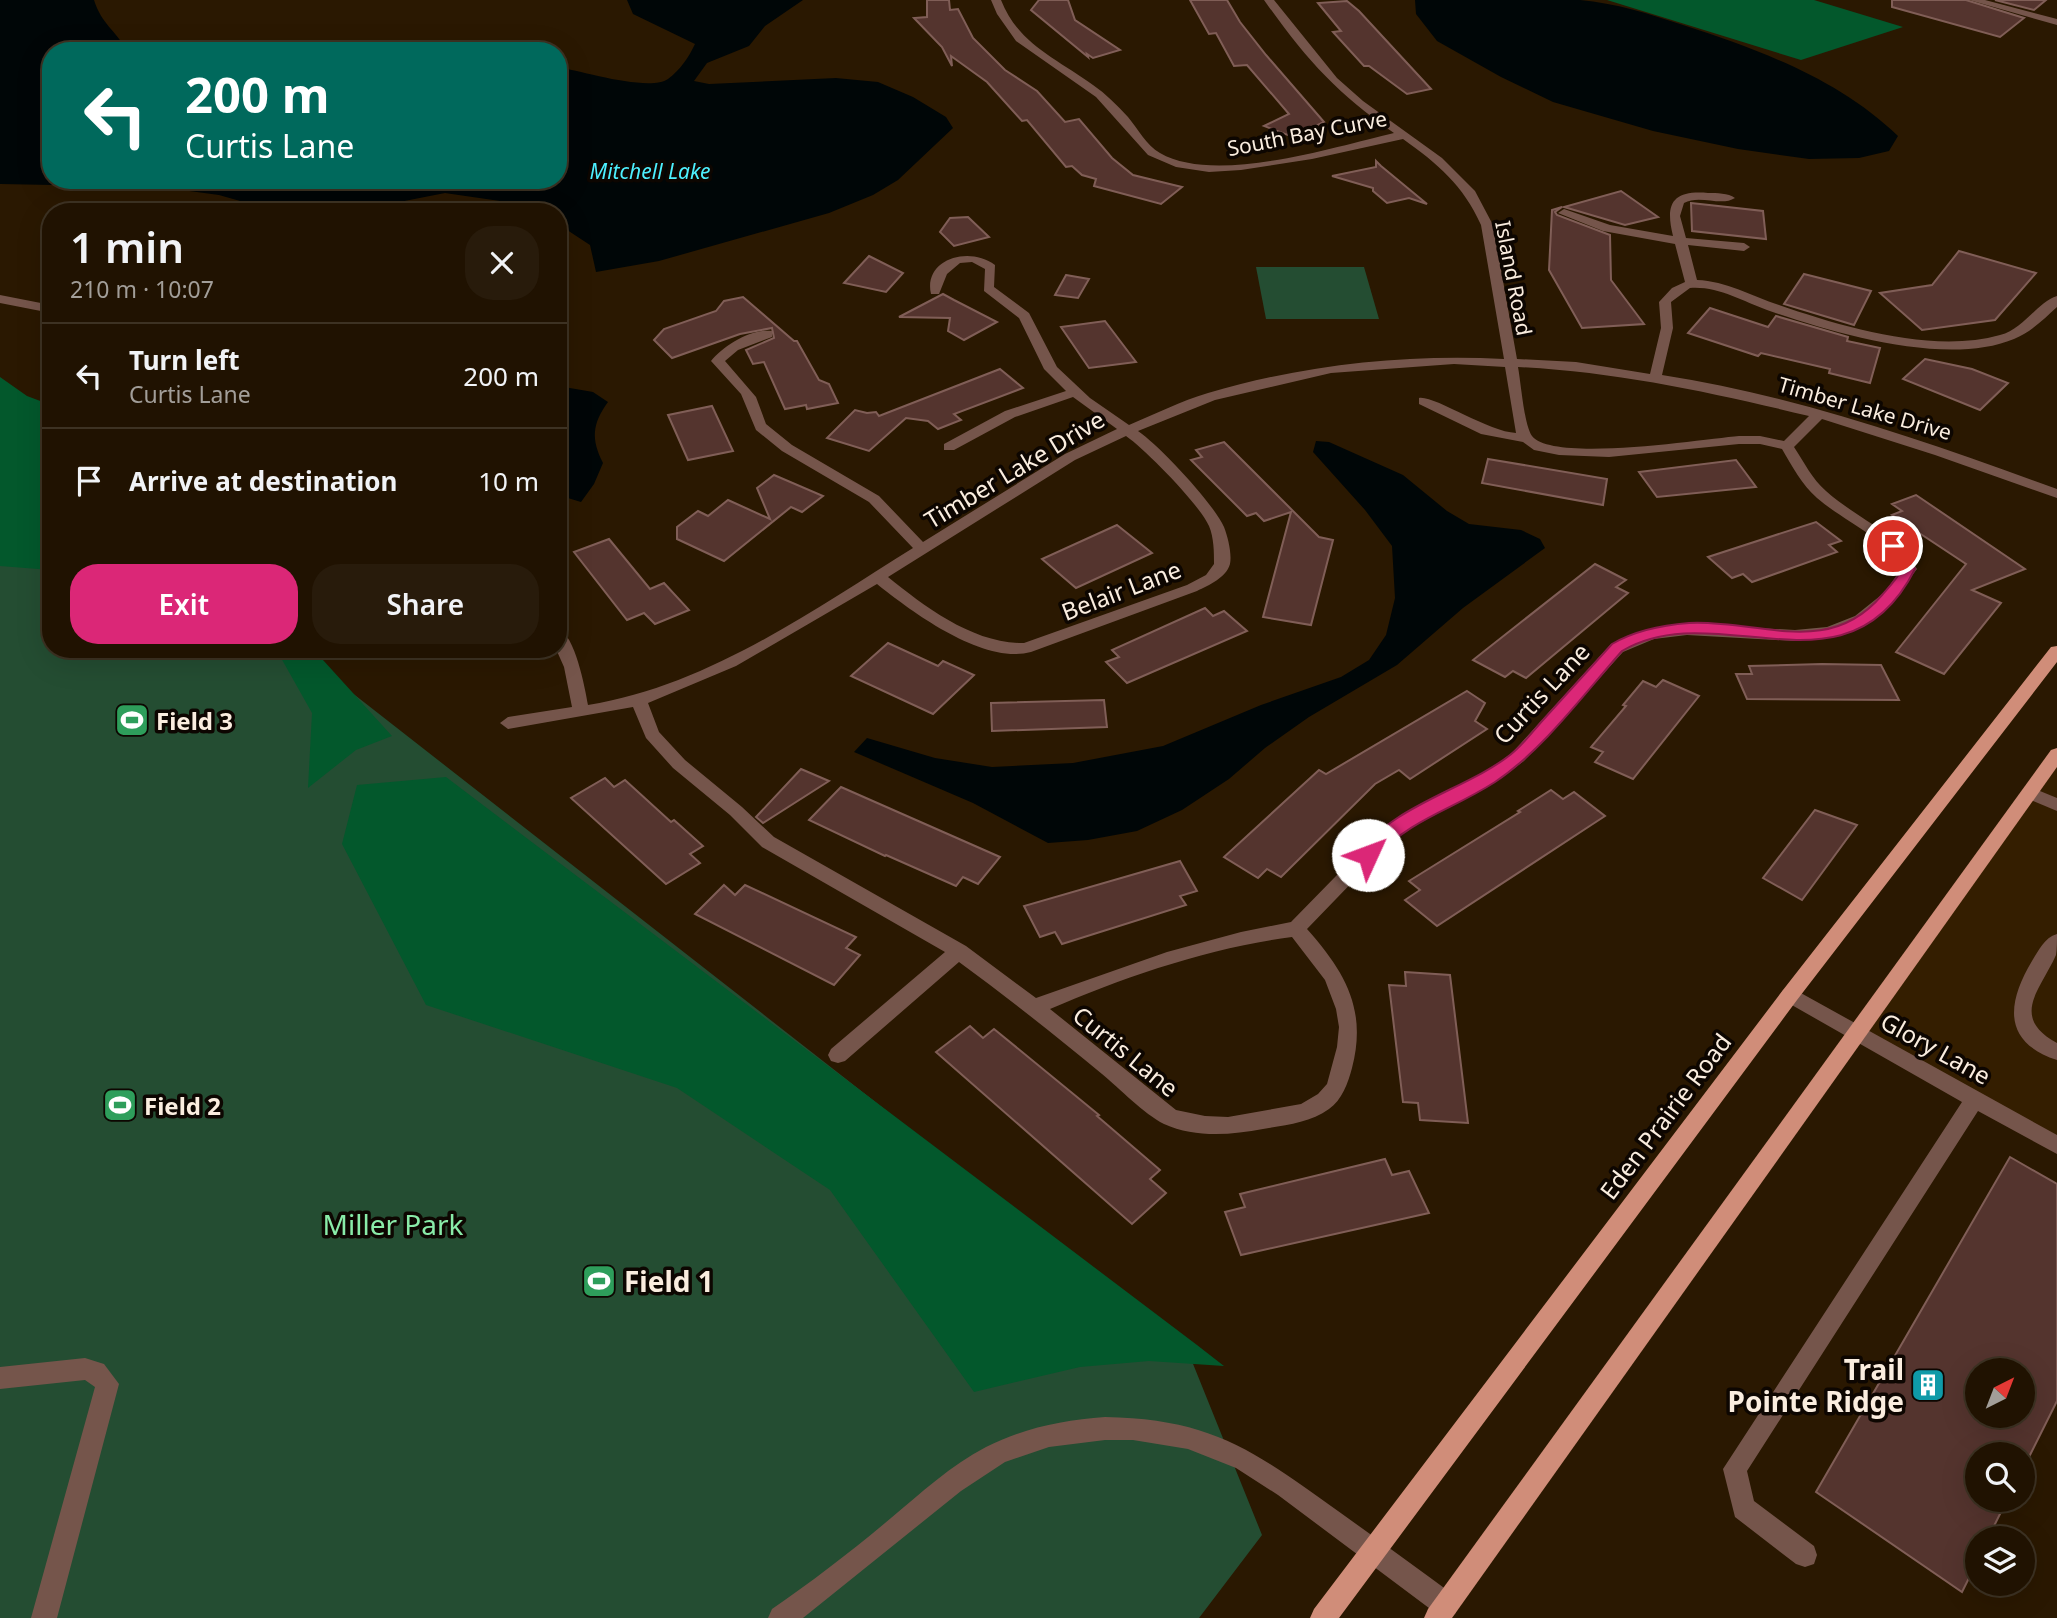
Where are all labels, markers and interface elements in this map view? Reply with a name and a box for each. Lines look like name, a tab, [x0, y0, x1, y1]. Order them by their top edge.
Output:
text: 200 m	[185, 61, 330, 127]
icon: left	[70, 70, 161, 161]
street label: South Bay Curve	[1225, 104, 1389, 162]
text: Curtis Lane	[185, 124, 354, 167]
water label: Mitchell Lake	[590, 157, 710, 185]
text: 1 min	[70, 218, 184, 275]
street label: Island Road	[1489, 218, 1539, 338]
button: close	[465, 226, 539, 300]
text: 210 m · 10:07	[70, 273, 214, 305]
text: Turn left	[129, 342, 240, 378]
icon: left	[70, 357, 108, 395]
text: 200 m	[463, 358, 539, 394]
street label: Timber Lake Drive	[1775, 370, 1955, 446]
text: Curtis Lane	[129, 378, 251, 410]
street label: Timber Lake Drive	[918, 402, 1110, 536]
icon: arrive	[70, 462, 108, 500]
text: Arrive at destination	[129, 463, 398, 499]
text: 10 m	[478, 463, 539, 499]
pin	[1863, 516, 1923, 576]
icon: arrive	[1874, 527, 1912, 565]
street label: Belair Lane	[1056, 552, 1186, 628]
button: Exit	[70, 564, 298, 644]
button: Share	[312, 564, 539, 644]
street label: Curtis Lane	[1486, 635, 1596, 751]
sports icon: Field 3	[113, 701, 151, 739]
place label: Field 3	[156, 704, 233, 737]
position arrow	[1331, 818, 1405, 892]
street label: Curtis Lane	[1066, 998, 1186, 1104]
street label: Glory Lane	[1875, 1004, 1997, 1092]
street label: Eden Prairie Road	[1592, 1026, 1738, 1206]
sports icon: Field 2	[101, 1086, 139, 1124]
place label: Field 2	[144, 1089, 221, 1122]
park label: Miller Park	[323, 1205, 463, 1243]
sports icon: Field 1	[580, 1262, 618, 1300]
place label: Field 1	[624, 1262, 714, 1300]
place label: Trail Pointe Ridge	[1728, 1350, 1904, 1420]
north arrow	[1965, 1358, 2035, 1428]
map controls	[1965, 1358, 2035, 1596]
building icon: Trail Pointe Ridge	[1909, 1366, 1947, 1404]
button: search	[1965, 1442, 2035, 1512]
button: layers	[1965, 1526, 2035, 1596]

